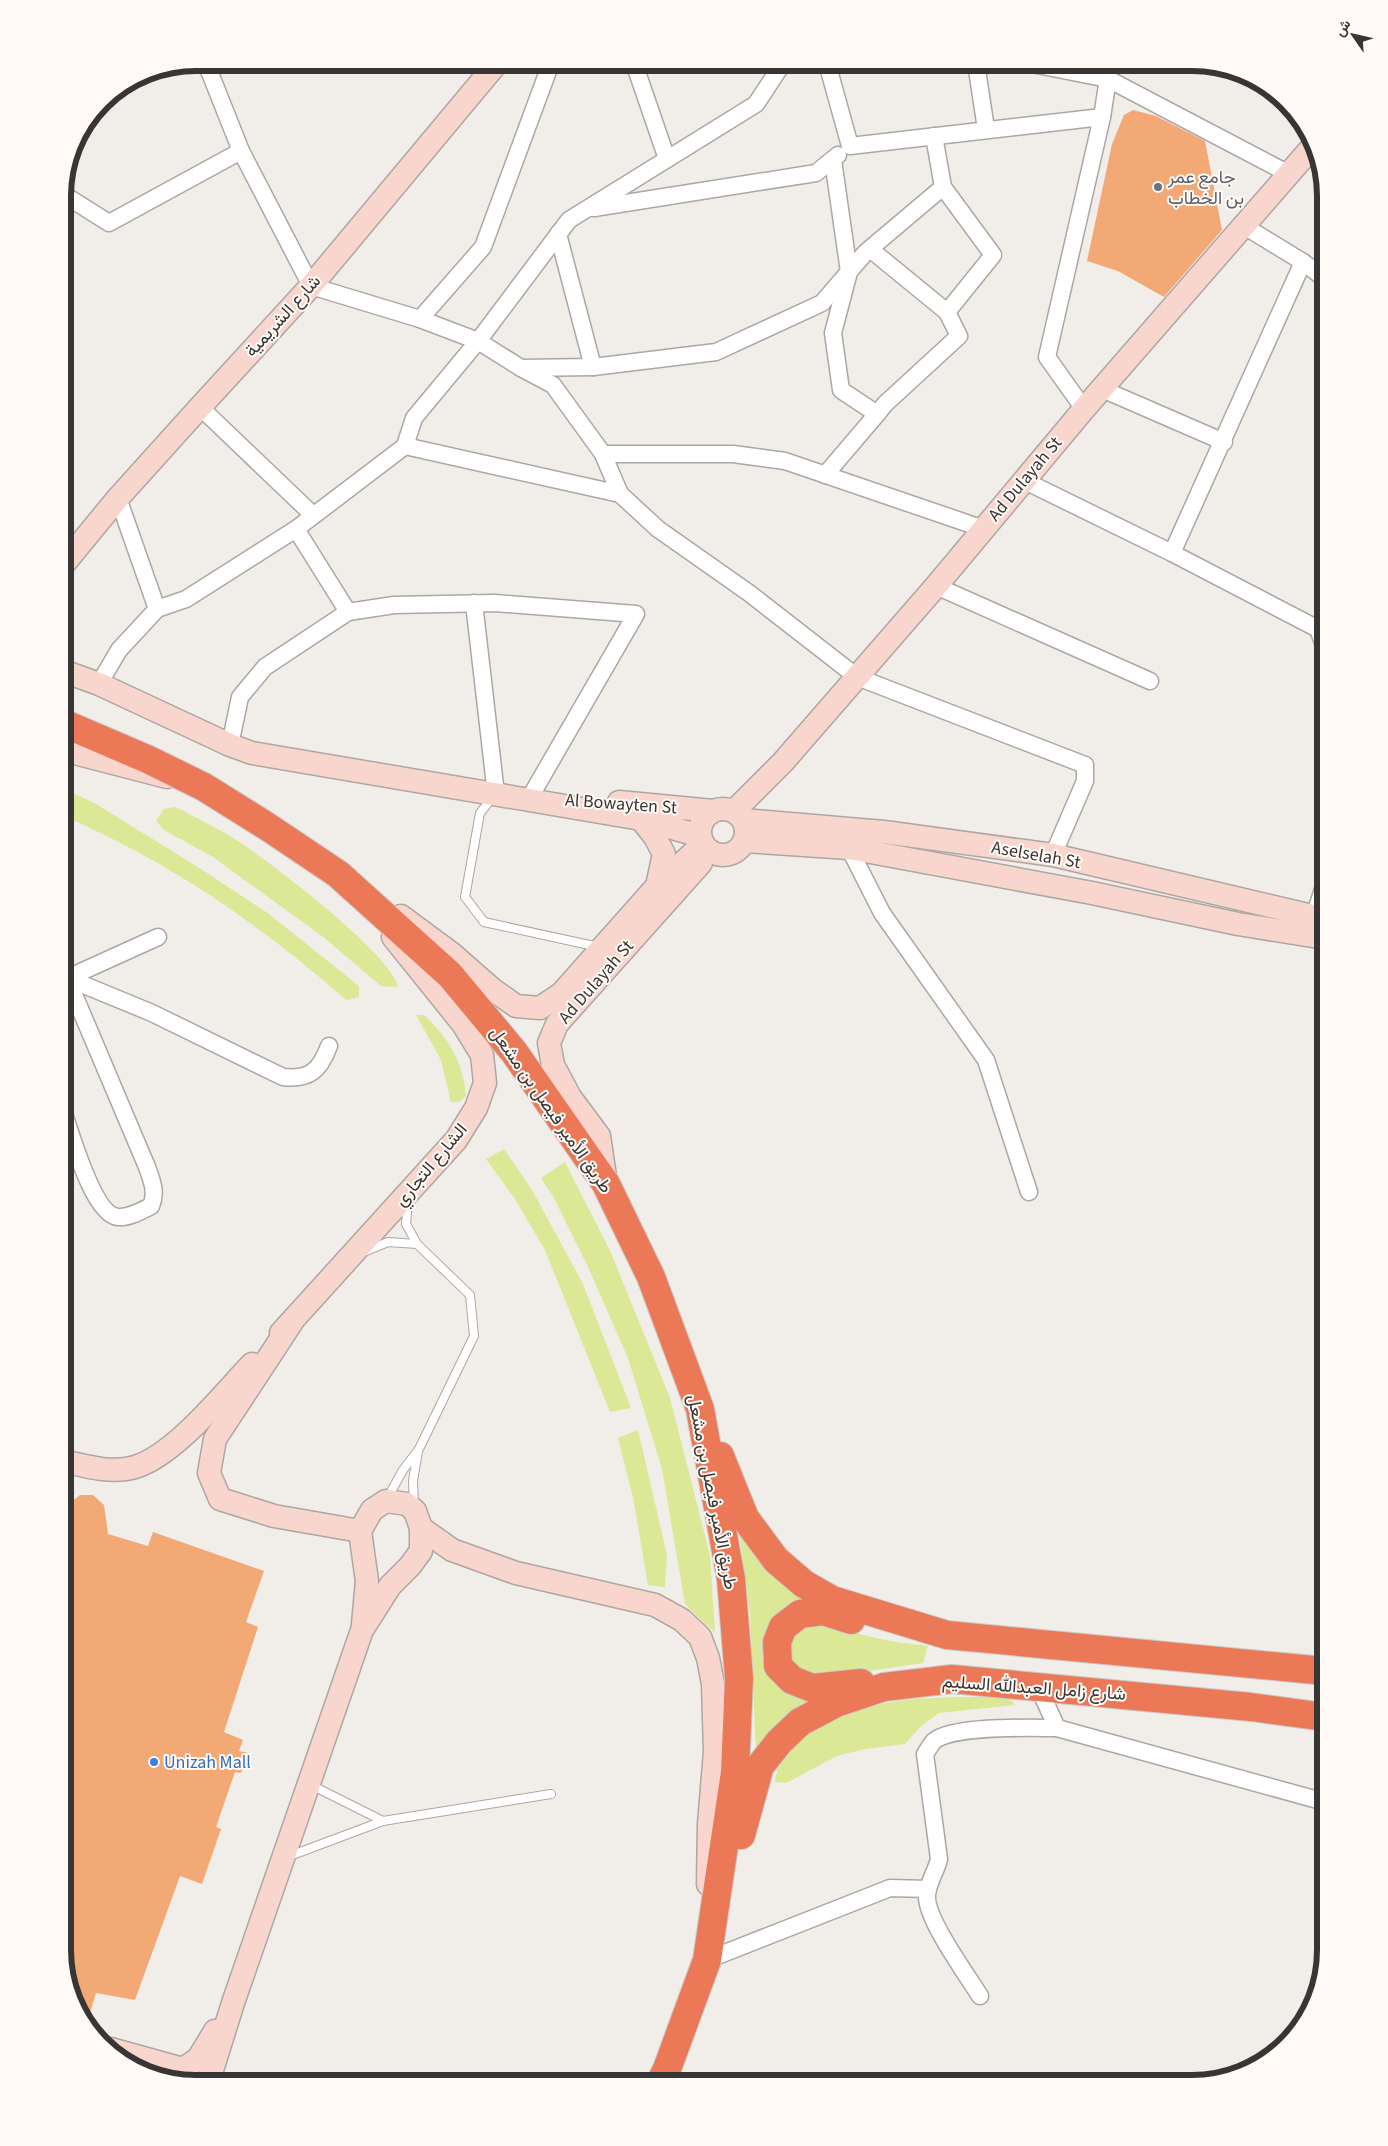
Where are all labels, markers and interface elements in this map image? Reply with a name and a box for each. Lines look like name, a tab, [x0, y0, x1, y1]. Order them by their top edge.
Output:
north arrow	[1328, 10, 1378, 60]
text: ش	[1330, 16, 1356, 41]
place label: جامع عمر بن الخطاب	[1167, 165, 1244, 211]
marker: جامع عمر بن الخطاب	[1152, 181, 1164, 193]
street label: شارع الشريمية	[239, 269, 327, 363]
street label: Ad Dulayah St	[982, 431, 1068, 527]
street label: Al Bowayten St	[564, 788, 678, 820]
street label: Aselselah St	[989, 835, 1083, 875]
street label: Ad Dulayah St	[553, 935, 639, 1029]
street label: طريق الأمير فيصل بن مشعل	[484, 1022, 618, 1198]
street label: الشارع التجاري	[389, 1118, 475, 1213]
street label: طريق الأمير فيصل بن مشعل	[681, 1392, 743, 1592]
street label: شارع زامل العبدالله السليم	[941, 1669, 1127, 1707]
place label: Unizah Mall	[164, 1750, 251, 1775]
marker: Unizah Mall	[148, 1756, 160, 1768]

